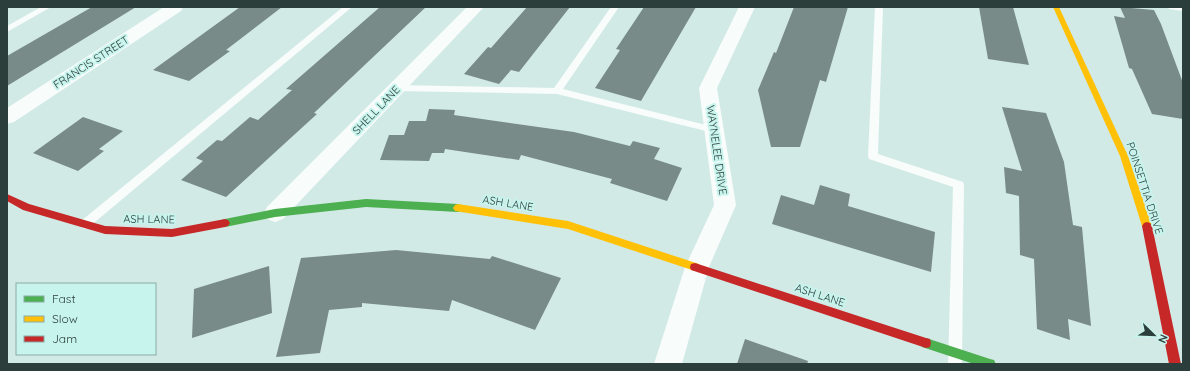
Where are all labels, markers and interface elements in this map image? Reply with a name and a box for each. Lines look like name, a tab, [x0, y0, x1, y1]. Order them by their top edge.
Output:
street label: FRANCIS STREET	[51, 32, 132, 92]
street label: SHELL LANE	[349, 83, 403, 137]
street label: WAYNELEE DRIVE	[704, 104, 730, 196]
street label: POINSETTIA DRIVE	[1123, 140, 1167, 236]
street label: ASH LANE	[481, 192, 535, 214]
street label: ASH LANE	[123, 212, 175, 226]
street label: ASH LANE	[793, 280, 847, 310]
legend	[16, 283, 156, 355]
text: Fast	[52, 291, 76, 306]
text: Slow	[52, 311, 78, 326]
north arrow	[1134, 315, 1174, 355]
text: Jam	[52, 331, 77, 346]
text: N	[1155, 332, 1171, 345]

